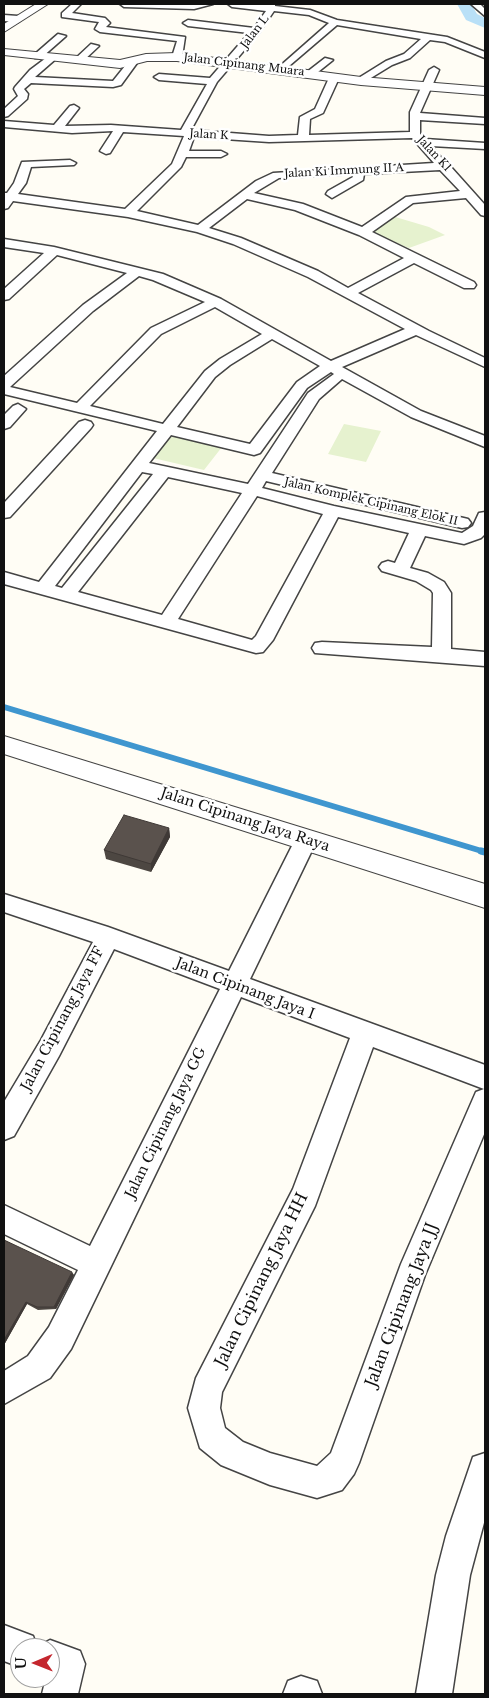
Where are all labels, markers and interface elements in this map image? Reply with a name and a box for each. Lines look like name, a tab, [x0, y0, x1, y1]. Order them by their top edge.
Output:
street label: Jalan L	[238, 13, 272, 51]
street label: Jalan Cipinang Muara	[183, 51, 305, 79]
street label: Jalan K	[189, 127, 229, 143]
street label: Jalan K1	[414, 133, 454, 175]
street label: Jalan Ki Immung II A	[284, 161, 404, 181]
street label: Jalan Komplek Cipinang Elok II	[283, 476, 459, 528]
street label: Jalan Cipinang Jaya Raya	[158, 785, 332, 855]
street label: Jalan Cipinang Jaya FF	[18, 944, 108, 1094]
street label: Jalan Cipinang Jaya I	[173, 955, 317, 1023]
street label: Jalan Cipinang Jaya GG	[122, 1045, 210, 1201]
street label: Jalan Cipinang Jaya HH	[211, 1190, 313, 1370]
street label: Jalan Cipinang Jaya JJ	[362, 1220, 442, 1390]
north arrow	[10, 1638, 60, 1688]
text: U	[12, 1657, 30, 1670]

